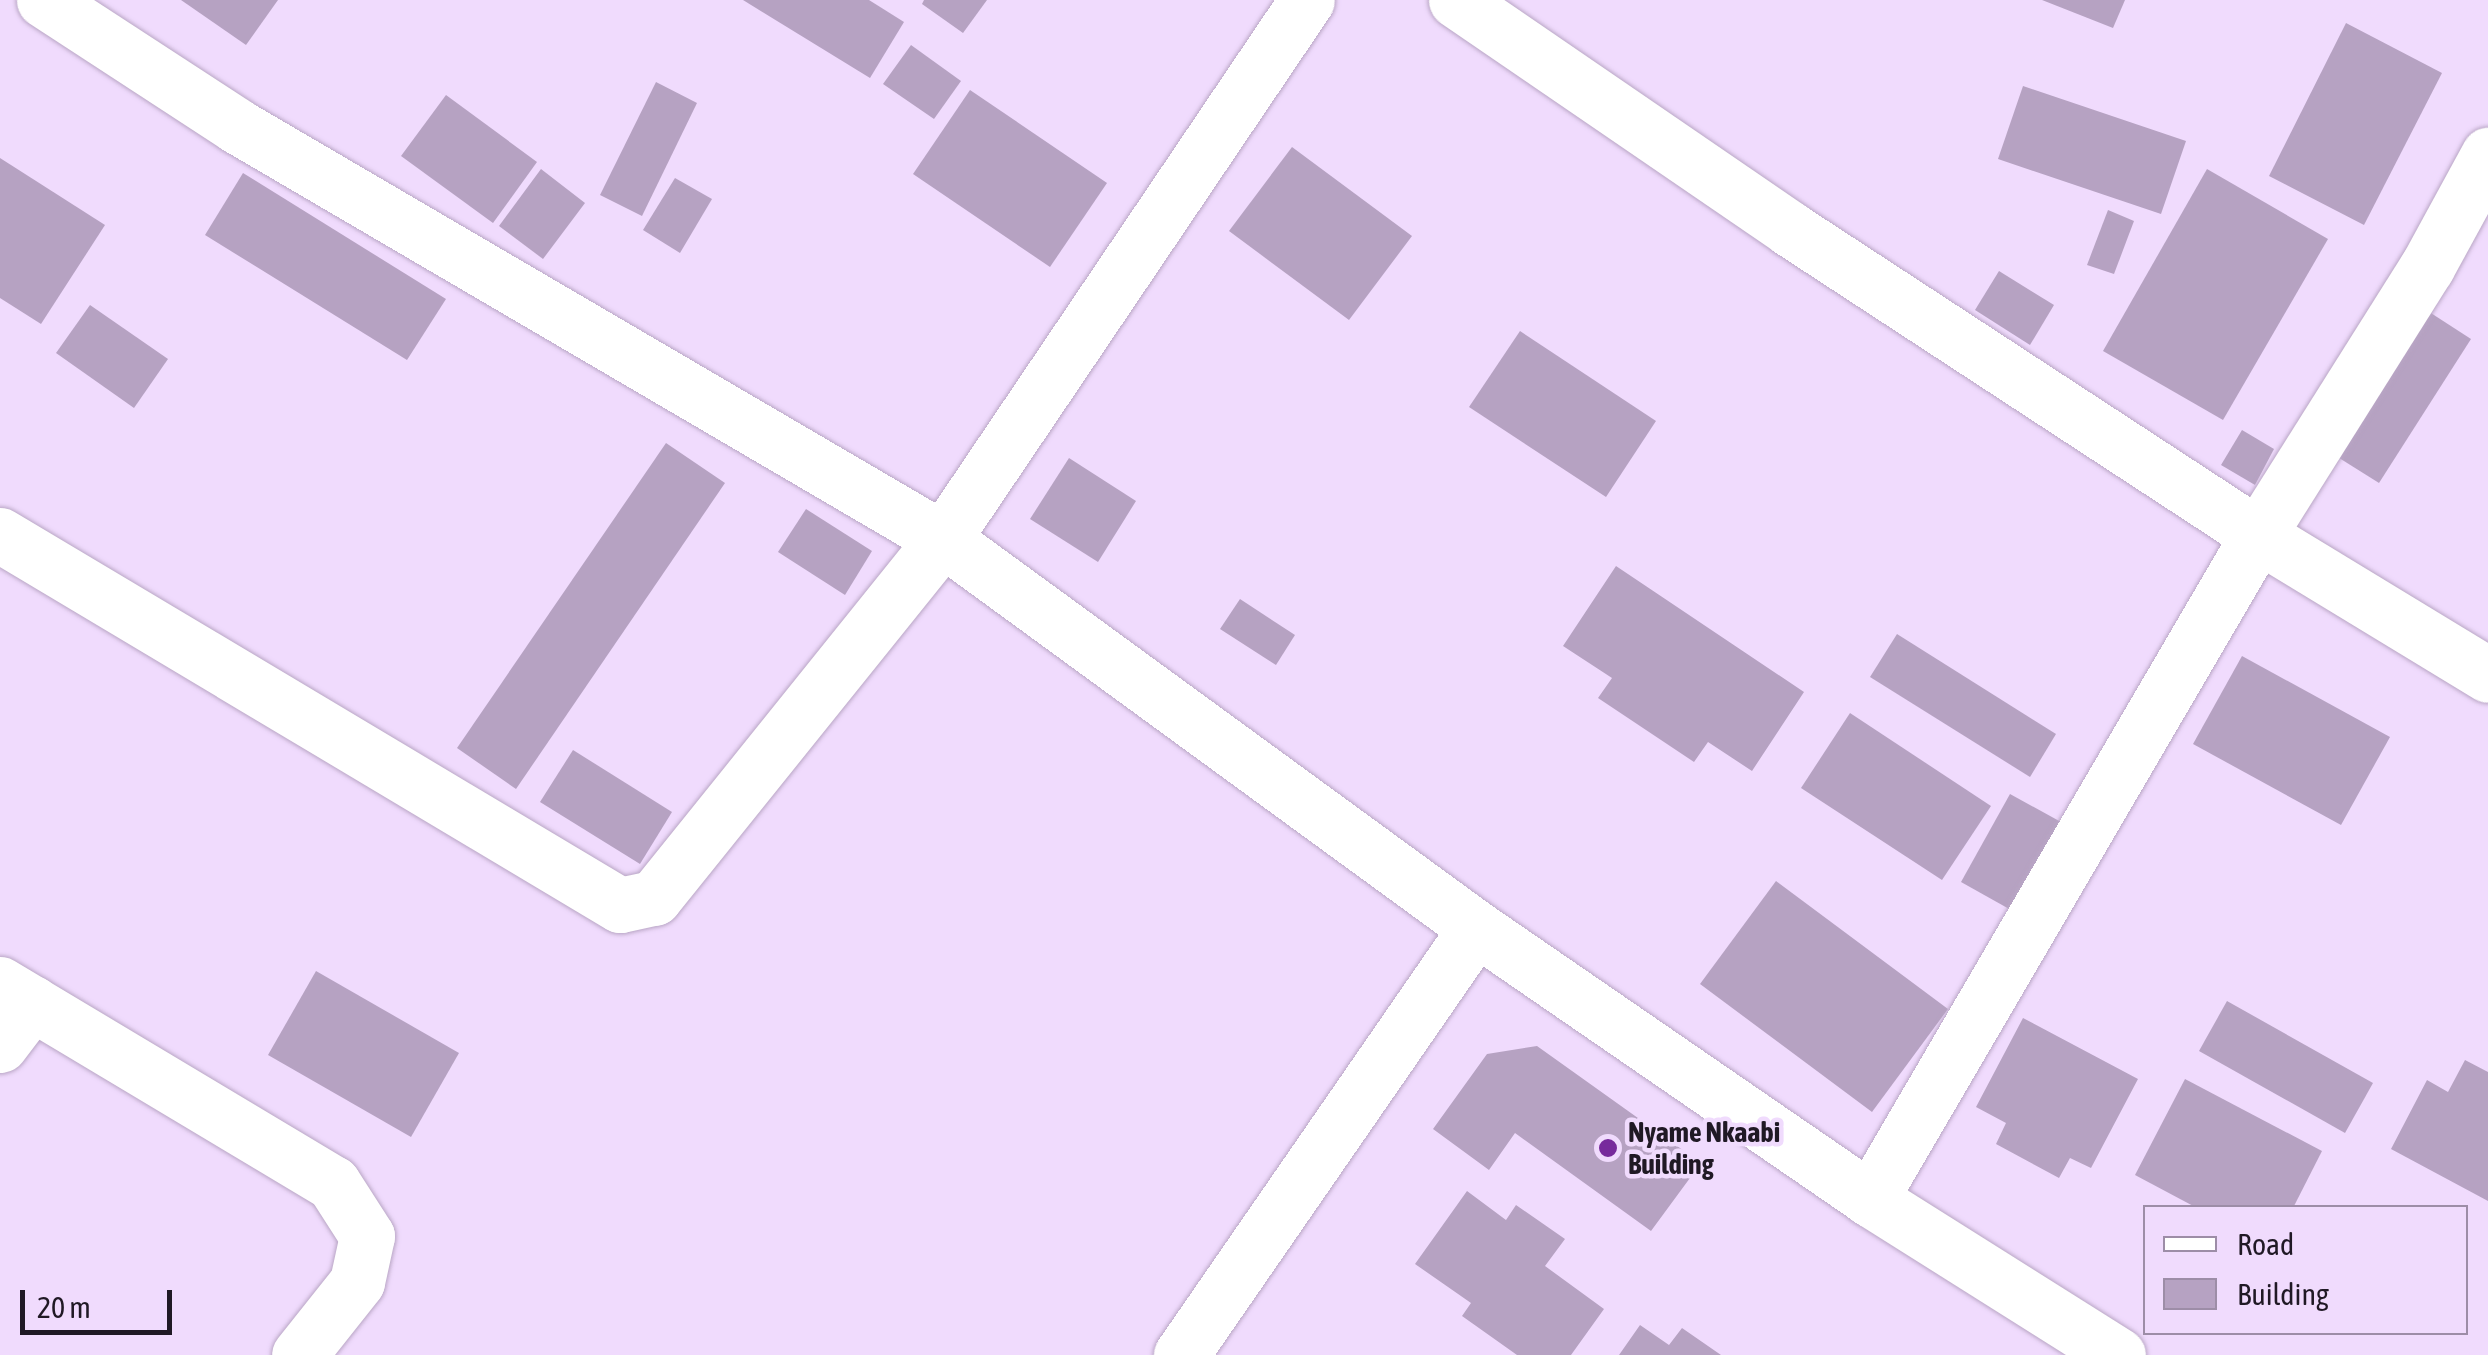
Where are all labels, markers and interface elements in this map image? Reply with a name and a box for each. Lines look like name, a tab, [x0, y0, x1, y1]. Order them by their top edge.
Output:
place label: Nyame Nkaabi Building	[1628, 1115, 1780, 1181]
marker: Nyame Nkaabi Building	[1597, 1137, 1619, 1159]
legend	[2143, 1205, 2468, 1335]
text: Road	[2237, 1227, 2294, 1261]
scale bar	[25, 1270, 178, 1332]
text: Building	[2237, 1277, 2329, 1311]
text: 20 m	[37, 1290, 91, 1324]

